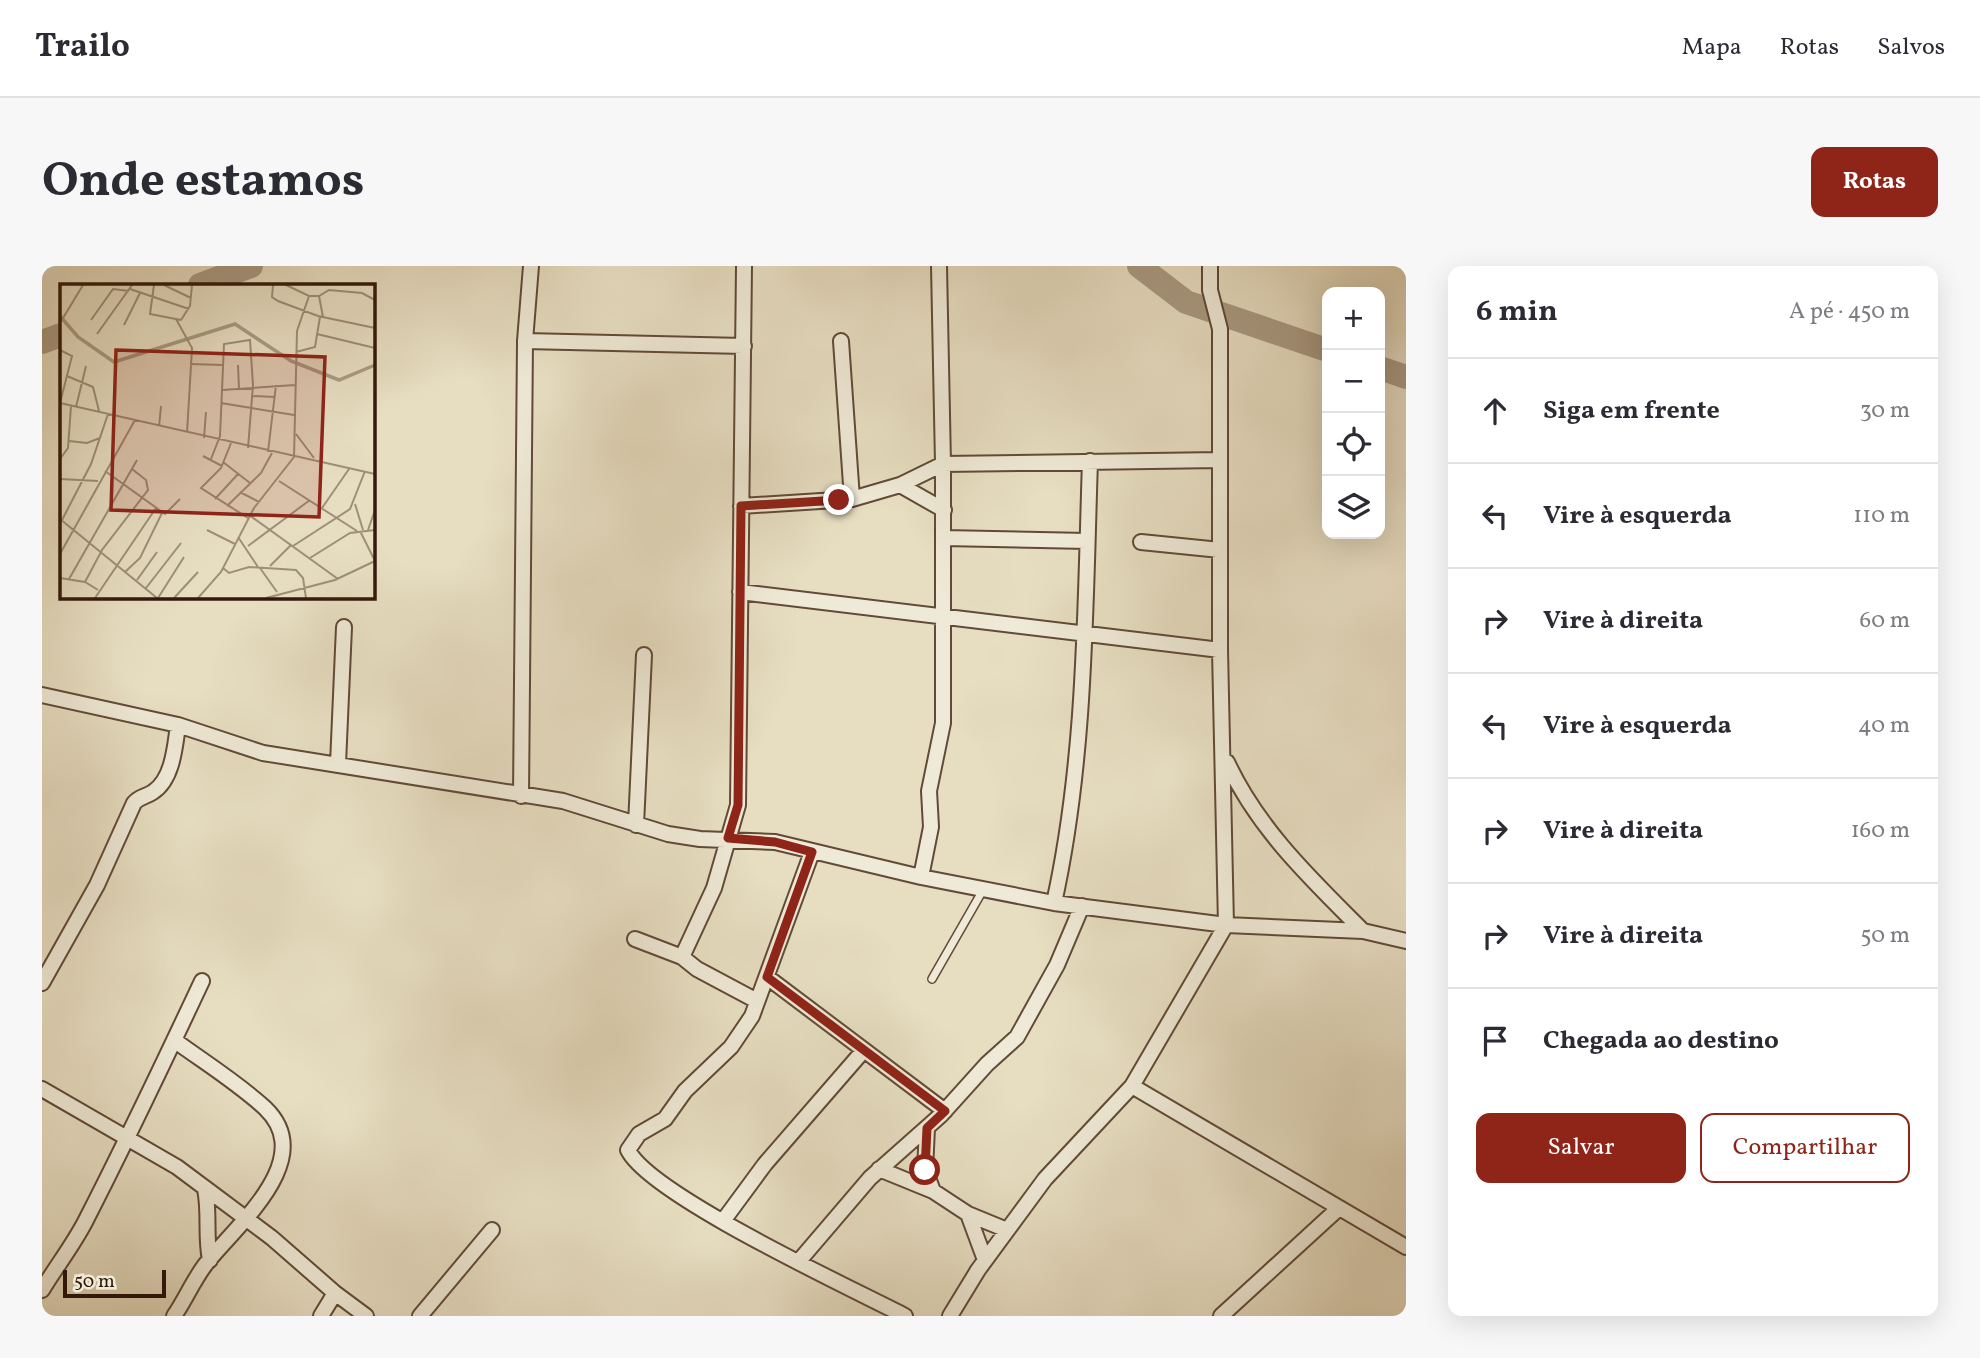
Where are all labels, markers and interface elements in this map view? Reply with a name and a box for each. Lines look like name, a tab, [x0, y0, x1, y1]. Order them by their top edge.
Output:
text: Trailo	[35, 25, 130, 71]
text: Mapa	[1682, 31, 1742, 65]
text: Rotas	[1780, 31, 1839, 65]
text: Salvos	[1877, 31, 1945, 65]
button: Rotas	[1811, 147, 1938, 217]
text: Onde estamos	[42, 148, 364, 217]
inset map	[60, 284, 374, 598]
map controls	[1322, 287, 1385, 539]
button: +	[1322, 287, 1385, 350]
text: 6 min	[1476, 291, 1558, 333]
text: A pé · 450 m	[1789, 296, 1910, 328]
button: −	[1322, 350, 1385, 413]
icon: ahead	[1476, 392, 1514, 430]
text: Siga em frente	[1543, 393, 1720, 429]
text: 30 m	[1860, 395, 1910, 427]
button: locate	[1322, 413, 1385, 476]
button: layers	[1322, 476, 1385, 539]
route end	[823, 484, 854, 515]
icon: left	[1476, 497, 1514, 535]
text: Vire à esquerda	[1543, 498, 1732, 534]
text: 110 m	[1853, 500, 1910, 532]
icon: right	[1476, 602, 1514, 640]
text: Vire à direita	[1543, 603, 1703, 639]
text: 60 m	[1860, 605, 1910, 637]
icon: left	[1476, 707, 1514, 745]
text: Vire à esquerda	[1543, 708, 1732, 744]
text: 40 m	[1858, 710, 1910, 742]
icon: right	[1476, 812, 1514, 850]
text: Vire à direita	[1543, 813, 1703, 849]
text: 160 m	[1851, 815, 1910, 847]
icon: right	[1476, 917, 1514, 955]
text: Vire à direita	[1543, 918, 1703, 954]
text: 50 m	[1861, 920, 1910, 952]
icon: arrive	[1476, 1022, 1514, 1060]
text: Chegada ao destino	[1543, 1023, 1779, 1059]
button: Salvar	[1476, 1113, 1686, 1183]
button: Compartilhar	[1700, 1113, 1910, 1183]
route start	[909, 1154, 940, 1185]
scale bar	[63, 1267, 166, 1299]
text: 50 m	[74, 1269, 115, 1295]

